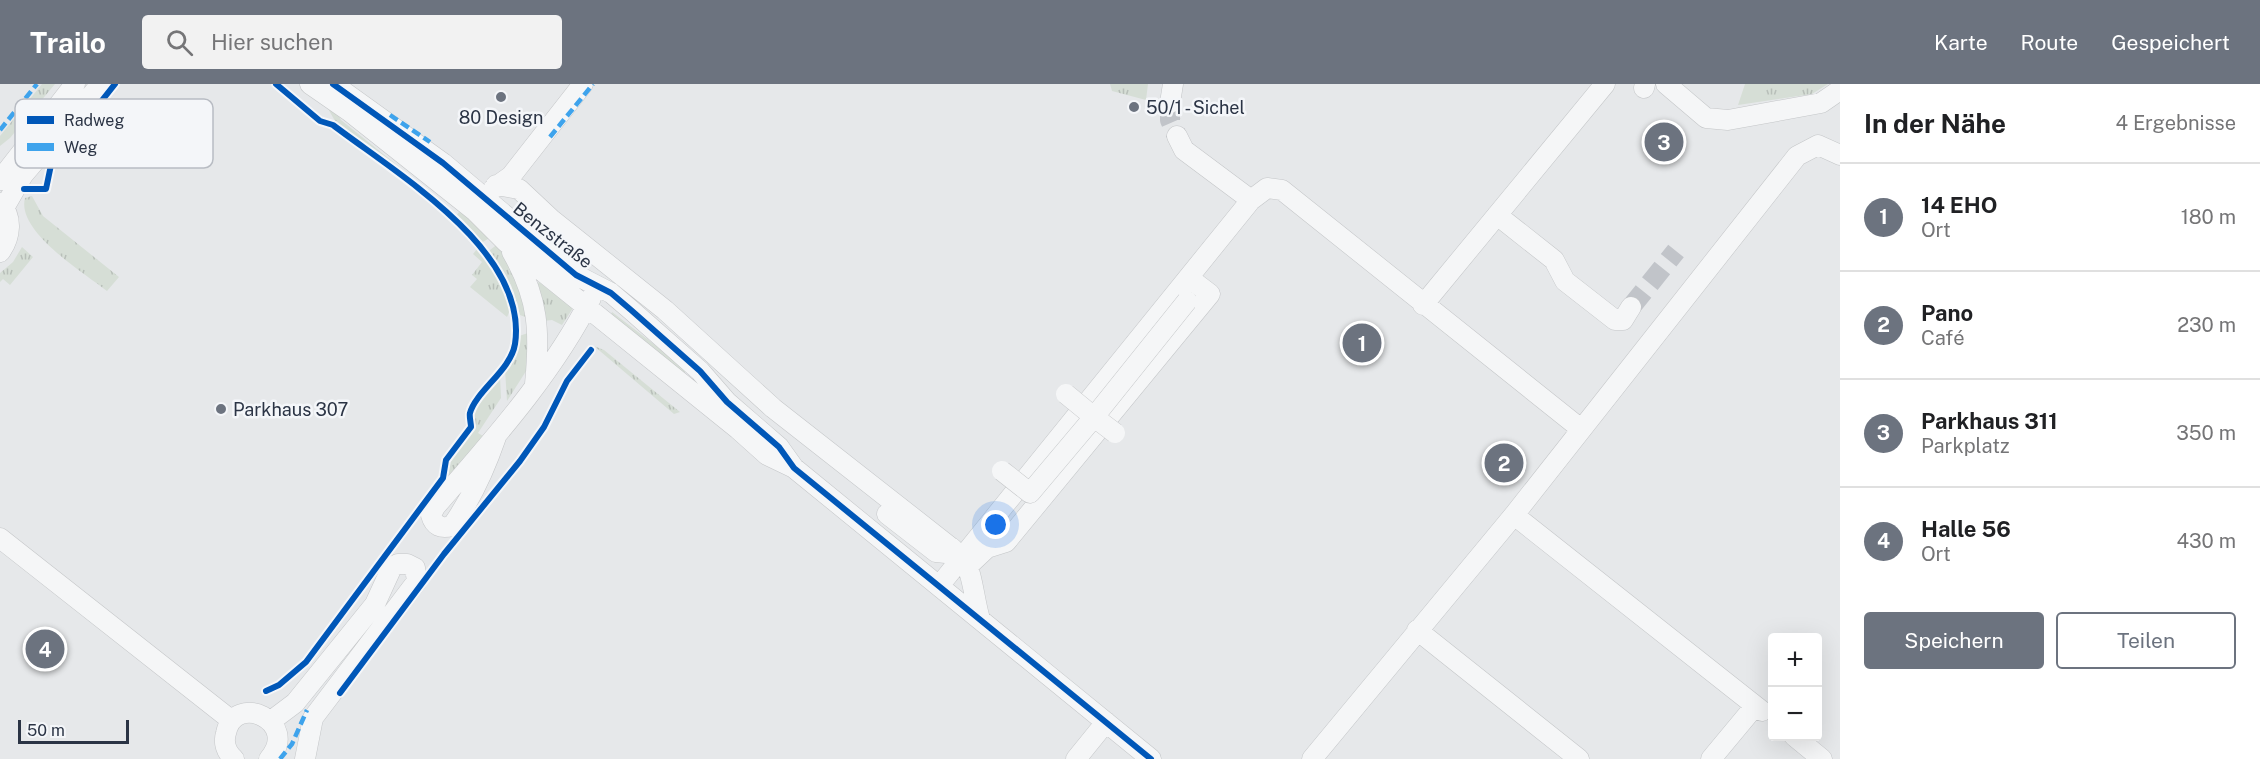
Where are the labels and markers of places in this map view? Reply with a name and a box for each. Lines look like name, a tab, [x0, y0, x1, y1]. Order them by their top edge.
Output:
marker: 80 Design	[494, 90, 508, 104]
place label: 50/1 - Sichel	[1146, 97, 1245, 118]
marker: 50/1 - Sichel	[1127, 100, 1141, 114]
place label: 80 Design	[459, 107, 543, 128]
pin: 3	[1644, 120, 1684, 164]
pin: 1	[1342, 320, 1382, 366]
place label: Parkhaus 307	[233, 399, 348, 420]
marker: Parkhaus 307	[214, 402, 228, 416]
pin: 2	[1484, 440, 1524, 485]
pin: 4	[26, 626, 64, 672]

